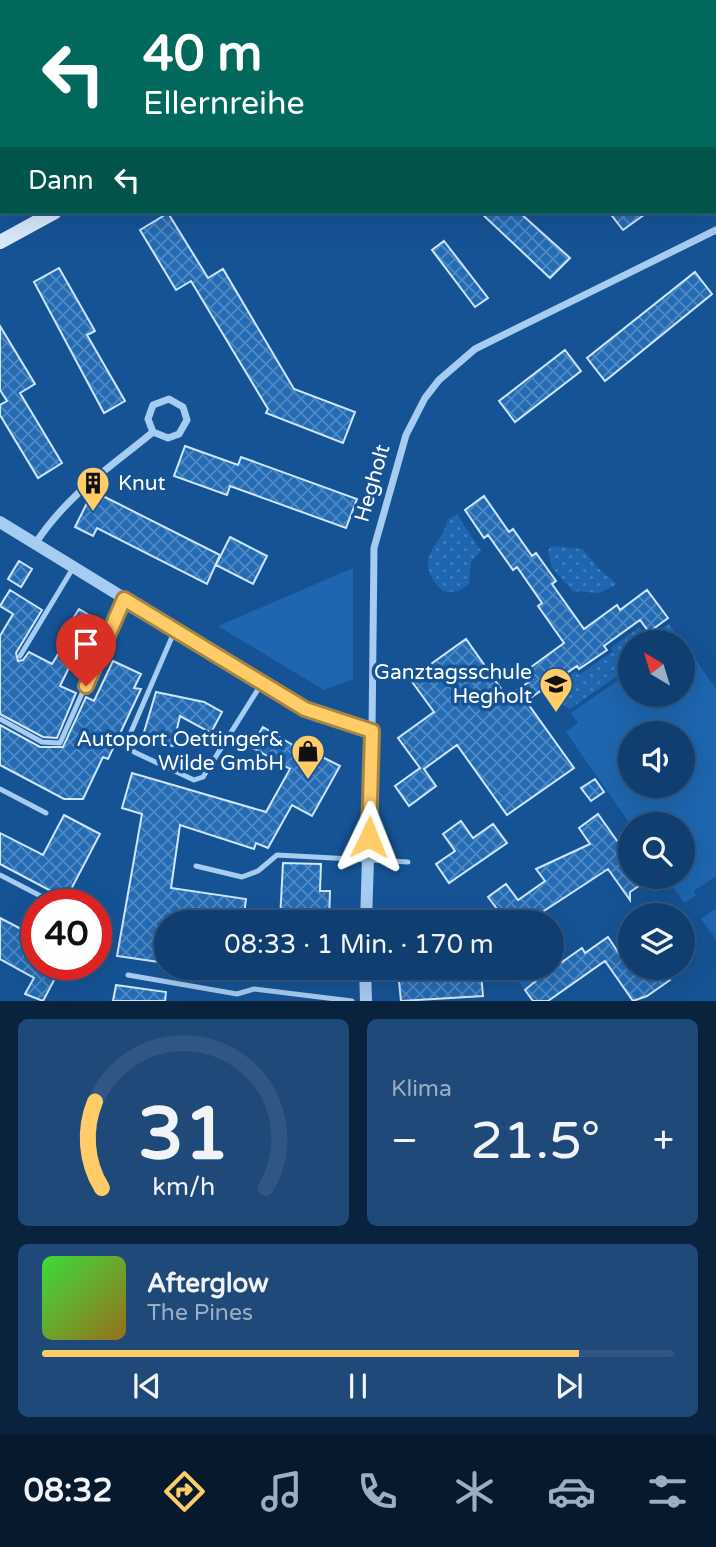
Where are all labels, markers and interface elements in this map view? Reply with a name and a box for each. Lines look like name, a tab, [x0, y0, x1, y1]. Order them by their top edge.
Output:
text: 40 m	[143, 25, 262, 84]
icon: left	[28, 28, 119, 119]
text: Ellernreihe	[143, 85, 305, 123]
icon: left	[108, 161, 146, 199]
text: Dann	[28, 165, 94, 196]
street label: Hegholt	[350, 441, 395, 525]
building icon: Knut	[74, 464, 112, 513]
place label: Knut	[118, 471, 166, 496]
pin	[56, 614, 116, 686]
icon: arrive	[67, 625, 105, 663]
north arrow	[618, 630, 695, 707]
map controls	[618, 630, 695, 980]
place label: Ganztagsschule Hegholt	[374, 660, 532, 709]
school or university icon: Ganztagsschule Hegholt	[537, 665, 575, 714]
button: sound	[618, 721, 695, 798]
place label: Autoport Oettinger& Wilde GmbH	[76, 727, 284, 776]
shop icon: Autoport Oettinger& Wilde GmbH	[289, 732, 327, 781]
position arrow	[332, 800, 406, 874]
button: search	[618, 812, 695, 889]
speed limit sign: 40	[21, 889, 112, 980]
button: layers	[618, 903, 695, 980]
text: 08:33 · 1 Min. · 170 m	[224, 929, 494, 960]
text: Klima	[391, 1075, 452, 1103]
text: 31	[138, 1092, 229, 1180]
text: 21.5°	[470, 1110, 600, 1173]
text: −	[391, 1118, 418, 1164]
text: +	[653, 1118, 674, 1164]
text: km/h	[152, 1172, 215, 1202]
text: Afterglow	[147, 1268, 269, 1299]
text: The Pines	[147, 1299, 253, 1327]
icon: previous	[128, 1367, 166, 1405]
icon: pause	[339, 1367, 377, 1405]
icon: next	[550, 1367, 588, 1405]
icon: directions	[160, 1467, 209, 1516]
icon: music	[257, 1467, 306, 1516]
icon: phone	[353, 1467, 402, 1516]
icon: climate	[450, 1467, 499, 1516]
icon: car	[547, 1467, 596, 1516]
icon: filters	[643, 1467, 692, 1516]
text: 08:32	[24, 1472, 113, 1510]

